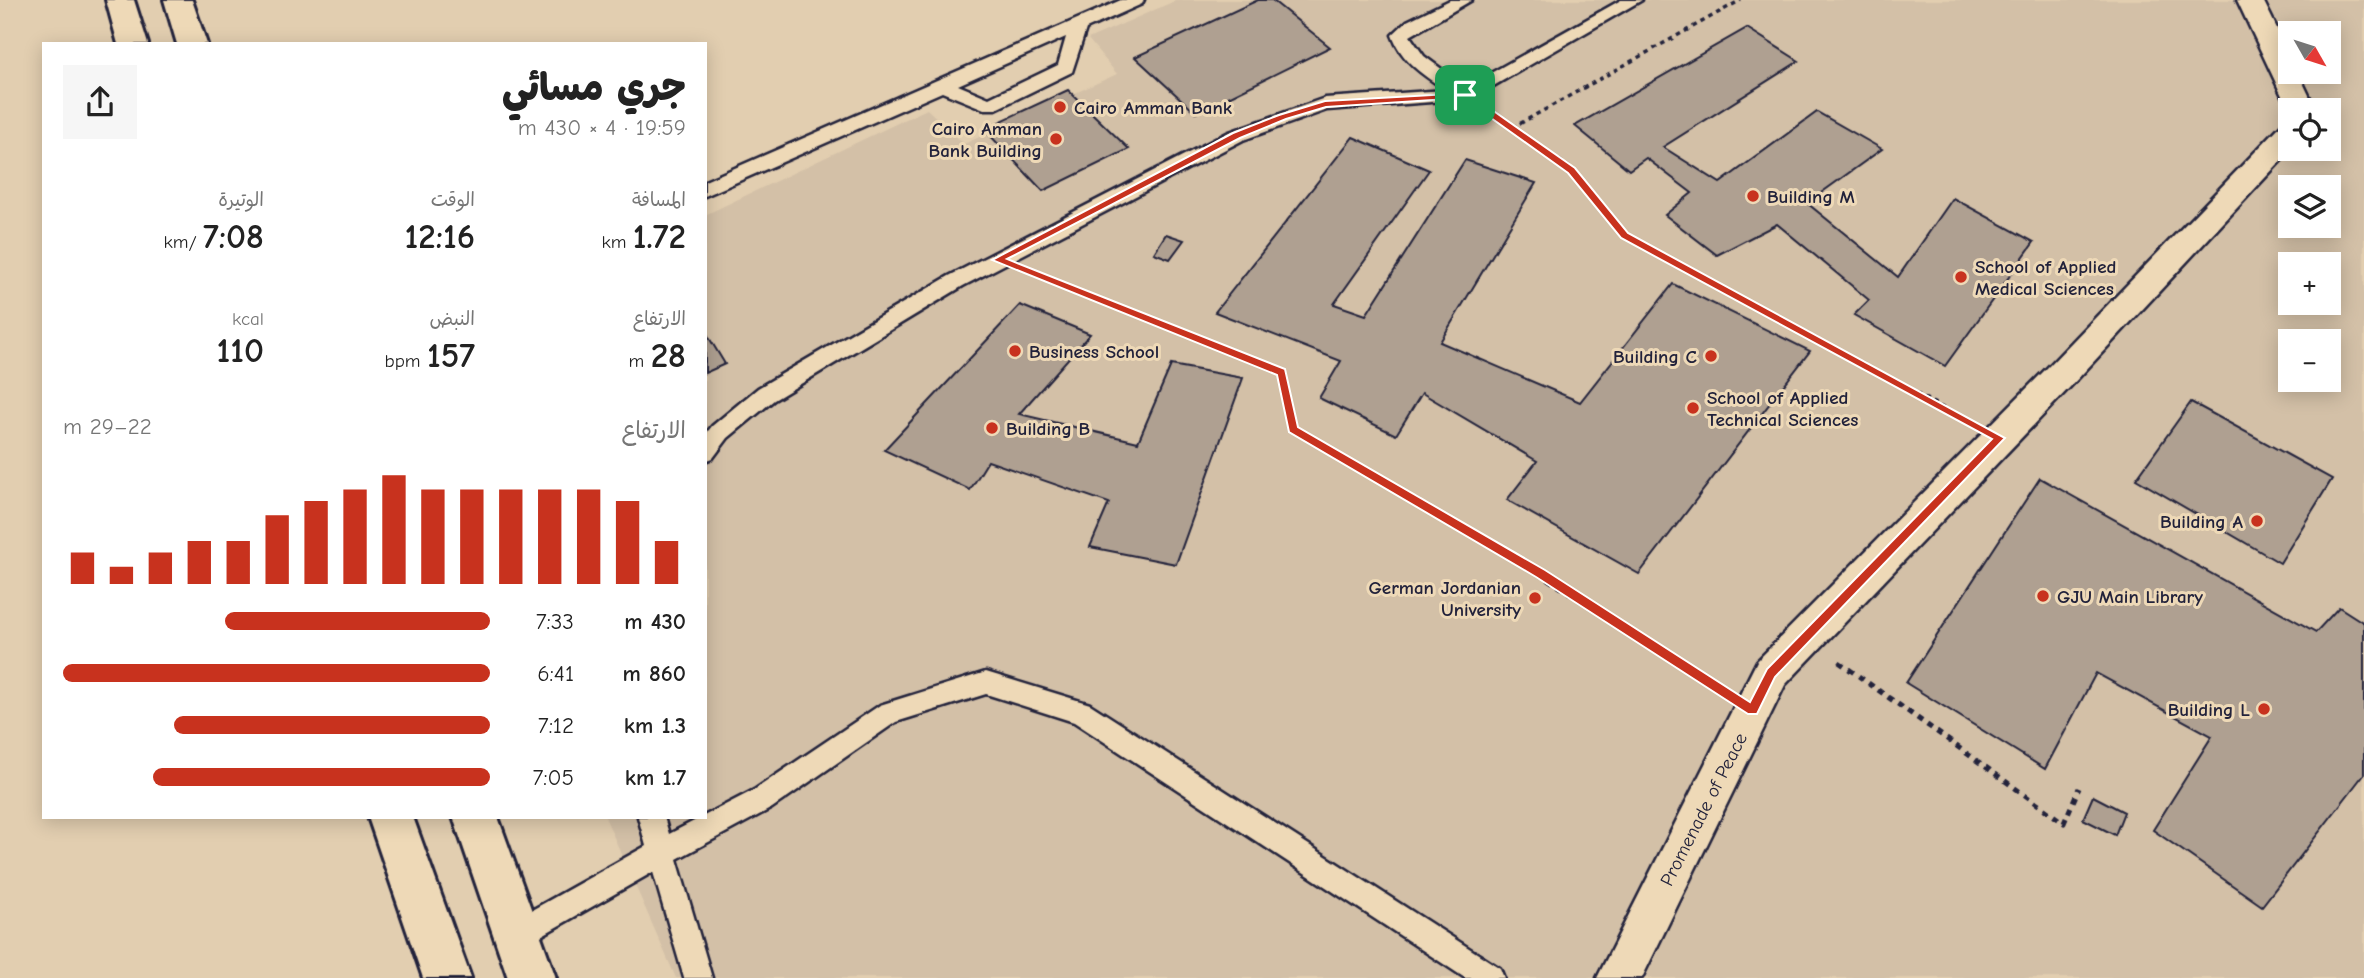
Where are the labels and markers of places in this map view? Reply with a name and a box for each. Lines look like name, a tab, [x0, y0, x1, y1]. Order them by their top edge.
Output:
pin	[1435, 65, 1495, 125]
place label: Cairo Amman Bank	[1074, 97, 1233, 119]
marker: Cairo Amman Bank	[1052, 99, 1068, 115]
place label: Cairo Amman Bank Building	[929, 118, 1042, 162]
marker: Cairo Amman Bank Building	[1048, 131, 1064, 147]
place label: Building M	[1767, 186, 1855, 208]
marker: Building M	[1745, 188, 1761, 204]
place label: School of Applied Medical Sciences	[1975, 256, 2116, 300]
marker: School of Applied Medical Sciences	[1953, 269, 1969, 285]
place label: Business School	[1029, 341, 1159, 363]
marker: Business School	[1007, 343, 1023, 359]
place label: Building C	[1613, 346, 1698, 368]
marker: Building C	[1703, 348, 1719, 364]
place label: School of Applied Technical Sciences	[1707, 387, 1858, 431]
marker: School of Applied Technical Sciences	[1685, 400, 1701, 416]
place label: Building B	[1006, 418, 1090, 440]
marker: Building B	[984, 420, 1000, 436]
place label: Building A	[2160, 511, 2244, 533]
marker: Building A	[2249, 513, 2265, 529]
place label: German Jordanian University	[1368, 577, 1521, 621]
place label: GJU Main Library	[2057, 586, 2203, 608]
marker: GJU Main Library	[2035, 588, 2051, 604]
marker: German Jordanian University	[1527, 590, 1543, 606]
place label: Building L	[2168, 699, 2250, 721]
marker: Building L	[2256, 701, 2272, 717]

